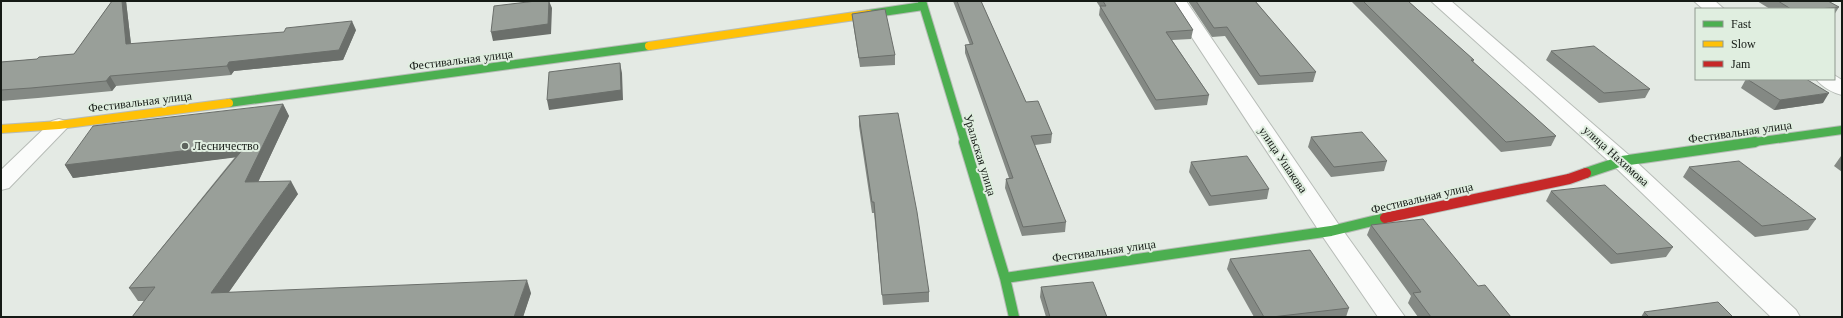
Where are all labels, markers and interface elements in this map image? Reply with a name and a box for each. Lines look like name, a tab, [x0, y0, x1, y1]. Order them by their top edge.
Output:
legend	[1695, 8, 1835, 80]
text: Fast	[1731, 17, 1752, 31]
text: Slow	[1731, 37, 1756, 51]
street label: Фестивальная улица	[408, 47, 514, 73]
text: Jam	[1731, 57, 1751, 71]
street label: Фестивальная улица	[87, 89, 193, 115]
street label: Уральская улица	[961, 112, 999, 198]
street label: Фестивальная улица	[1687, 118, 1793, 146]
street label: улица Нахимова	[1580, 123, 1652, 190]
street label: улица Ушакова	[1256, 124, 1311, 196]
place label: Лесничество	[193, 139, 259, 153]
marker: Лесничество	[180, 141, 190, 151]
street label: Фестивальная улица	[1370, 179, 1475, 217]
street label: Фестивальная улица	[1051, 237, 1157, 265]

